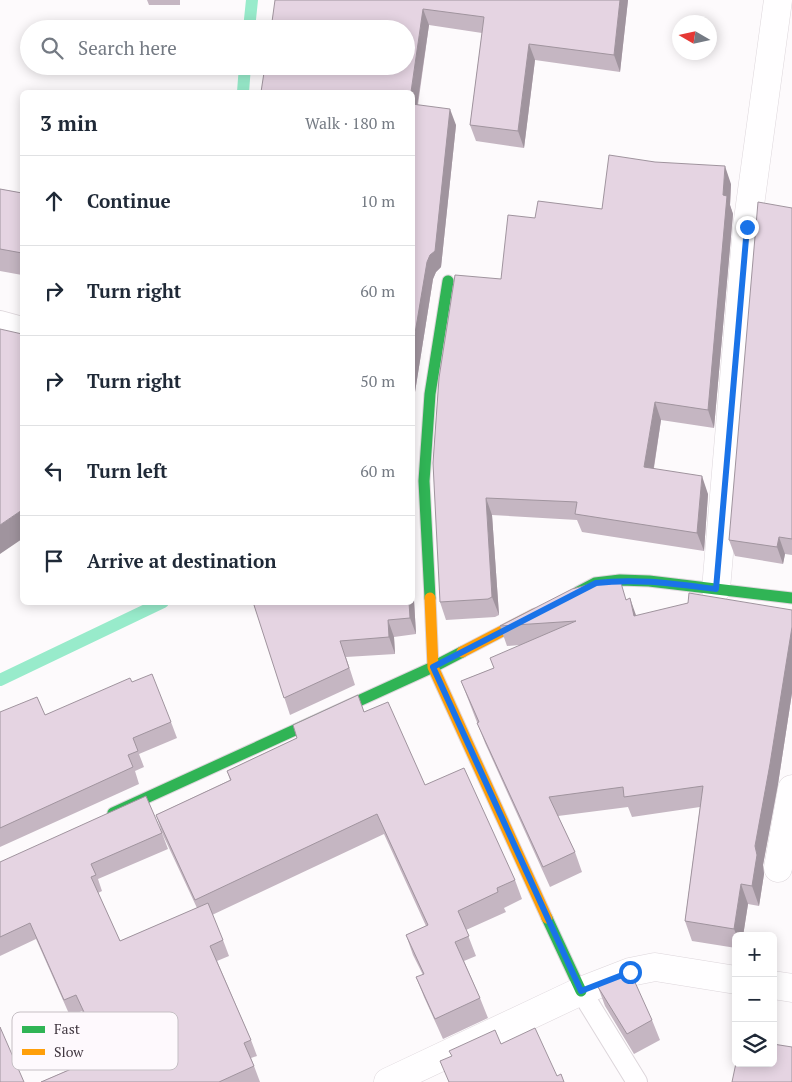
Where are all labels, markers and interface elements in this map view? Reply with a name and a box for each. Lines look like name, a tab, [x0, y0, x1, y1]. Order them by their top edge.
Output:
north arrow	[672, 15, 717, 60]
search box	[20, 20, 415, 75]
icon: search	[38, 34, 66, 62]
text: Search here	[78, 35, 177, 60]
text: 3 min	[40, 109, 97, 137]
text: Walk · 180 m	[305, 112, 395, 134]
icon: ahead	[40, 187, 68, 215]
text: Continue	[87, 188, 171, 213]
text: 10 m	[360, 190, 395, 212]
route end	[736, 216, 759, 239]
icon: right	[40, 277, 68, 305]
text: Turn right	[87, 278, 181, 303]
text: 60 m	[360, 280, 395, 302]
icon: right	[40, 367, 68, 395]
text: Turn right	[87, 368, 181, 393]
text: 50 m	[360, 370, 395, 392]
icon: left	[40, 457, 68, 485]
text: Turn left	[87, 458, 168, 483]
text: 60 m	[360, 460, 395, 482]
icon: arrive	[40, 547, 68, 575]
text: Arrive at destination	[87, 548, 276, 573]
map controls	[732, 932, 777, 1067]
button: +	[732, 932, 777, 977]
route start	[619, 961, 642, 984]
button: −	[732, 977, 777, 1022]
legend	[12, 1012, 178, 1070]
text: Fast	[54, 1019, 81, 1038]
button: layers	[732, 1022, 777, 1067]
text: Slow	[54, 1042, 84, 1061]

